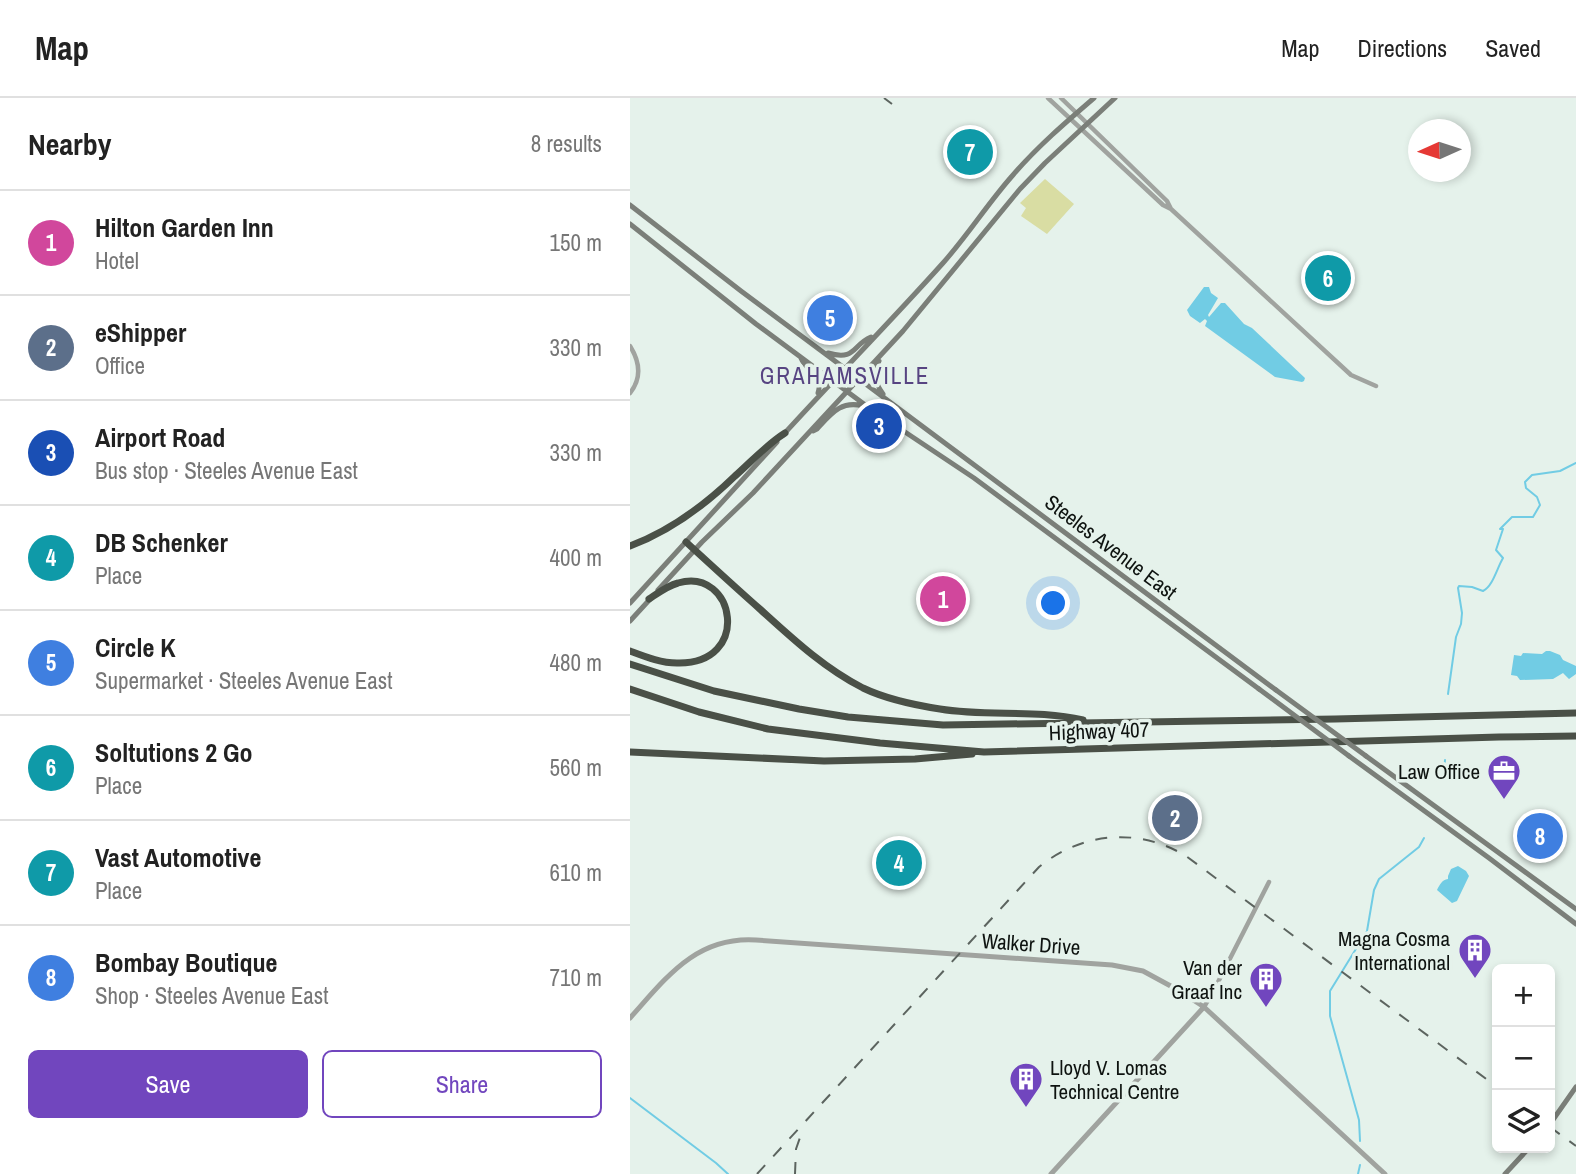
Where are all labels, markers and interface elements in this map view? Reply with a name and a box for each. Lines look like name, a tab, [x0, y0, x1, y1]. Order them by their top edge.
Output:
text: Map	[35, 26, 89, 70]
text: Map	[1281, 32, 1319, 64]
text: Directions	[1357, 32, 1447, 64]
text: Saved	[1485, 32, 1541, 64]
north arrow	[1408, 119, 1471, 182]
text: Nearby	[28, 124, 111, 164]
pin: 7	[947, 126, 993, 178]
text: 8 results	[531, 128, 602, 159]
text: Hilton Garden Inn	[95, 210, 274, 245]
text: 1	[46, 227, 56, 258]
text: 150 m	[550, 227, 602, 258]
text: Hotel	[95, 245, 139, 276]
pin: 6	[1305, 252, 1351, 304]
pin: 5	[807, 292, 853, 344]
text: eShipper	[95, 315, 186, 350]
text: 2	[46, 332, 56, 363]
text: 330 m	[550, 332, 602, 363]
text: Office	[95, 350, 145, 381]
district label: GRAHAMSVILLE	[760, 360, 930, 391]
pin: 3	[856, 400, 902, 452]
text: Airport Road	[95, 420, 225, 455]
text: 3	[46, 437, 56, 468]
text: 330 m	[550, 437, 602, 468]
text: Bus stop · Steeles Avenue East	[95, 455, 358, 486]
street label: Steeles Avenue East	[1039, 488, 1183, 606]
text: DB Schenker	[95, 525, 228, 560]
text: 4	[46, 542, 56, 573]
text: 400 m	[550, 542, 602, 573]
text: Place	[95, 560, 142, 591]
pin: 1	[920, 573, 966, 625]
your location	[1036, 586, 1070, 620]
text: Circle K	[95, 630, 176, 665]
text: 5	[46, 647, 56, 678]
text: 480 m	[550, 647, 602, 678]
text: Supermarket · Steeles Avenue East	[95, 665, 392, 696]
street label: Highway 407	[1048, 715, 1150, 747]
text: Soltutions 2 Go	[95, 735, 253, 770]
text: 6	[46, 752, 56, 783]
text: 560 m	[550, 752, 602, 783]
office icon: Law Office	[1485, 752, 1523, 801]
place label: Law Office	[1398, 757, 1480, 786]
text: Place	[95, 770, 142, 801]
pin: 2	[1152, 792, 1198, 844]
pin: 8	[1517, 810, 1563, 862]
pin: 4	[876, 837, 922, 889]
text: Vast Automotive	[95, 840, 261, 875]
text: 7	[46, 857, 56, 888]
text: 610 m	[550, 857, 602, 888]
text: Place	[95, 875, 142, 906]
place label: Magna Cosma International	[1338, 924, 1450, 977]
street label: Walker Drive	[981, 926, 1081, 962]
building icon: Magna Cosma International	[1456, 931, 1494, 980]
text: Bombay Boutique	[95, 945, 277, 980]
place label: Van der Graaf Inc	[1171, 953, 1242, 1006]
building icon: Van der Graaf Inc	[1247, 960, 1285, 1009]
text: 8	[46, 962, 56, 993]
text: 710 m	[550, 962, 602, 993]
map controls	[1492, 964, 1555, 1153]
button: +	[1492, 964, 1555, 1027]
text: Shop · Steeles Avenue East	[95, 980, 329, 1011]
button: −	[1492, 1027, 1555, 1090]
button: Save	[28, 1050, 308, 1118]
button: Share	[322, 1050, 602, 1118]
place label: Lloyd V. Lomas Technical Centre	[1050, 1053, 1179, 1106]
building icon: Lloyd V. Lomas Technical Centre	[1007, 1060, 1045, 1109]
button: layers	[1492, 1090, 1555, 1153]

